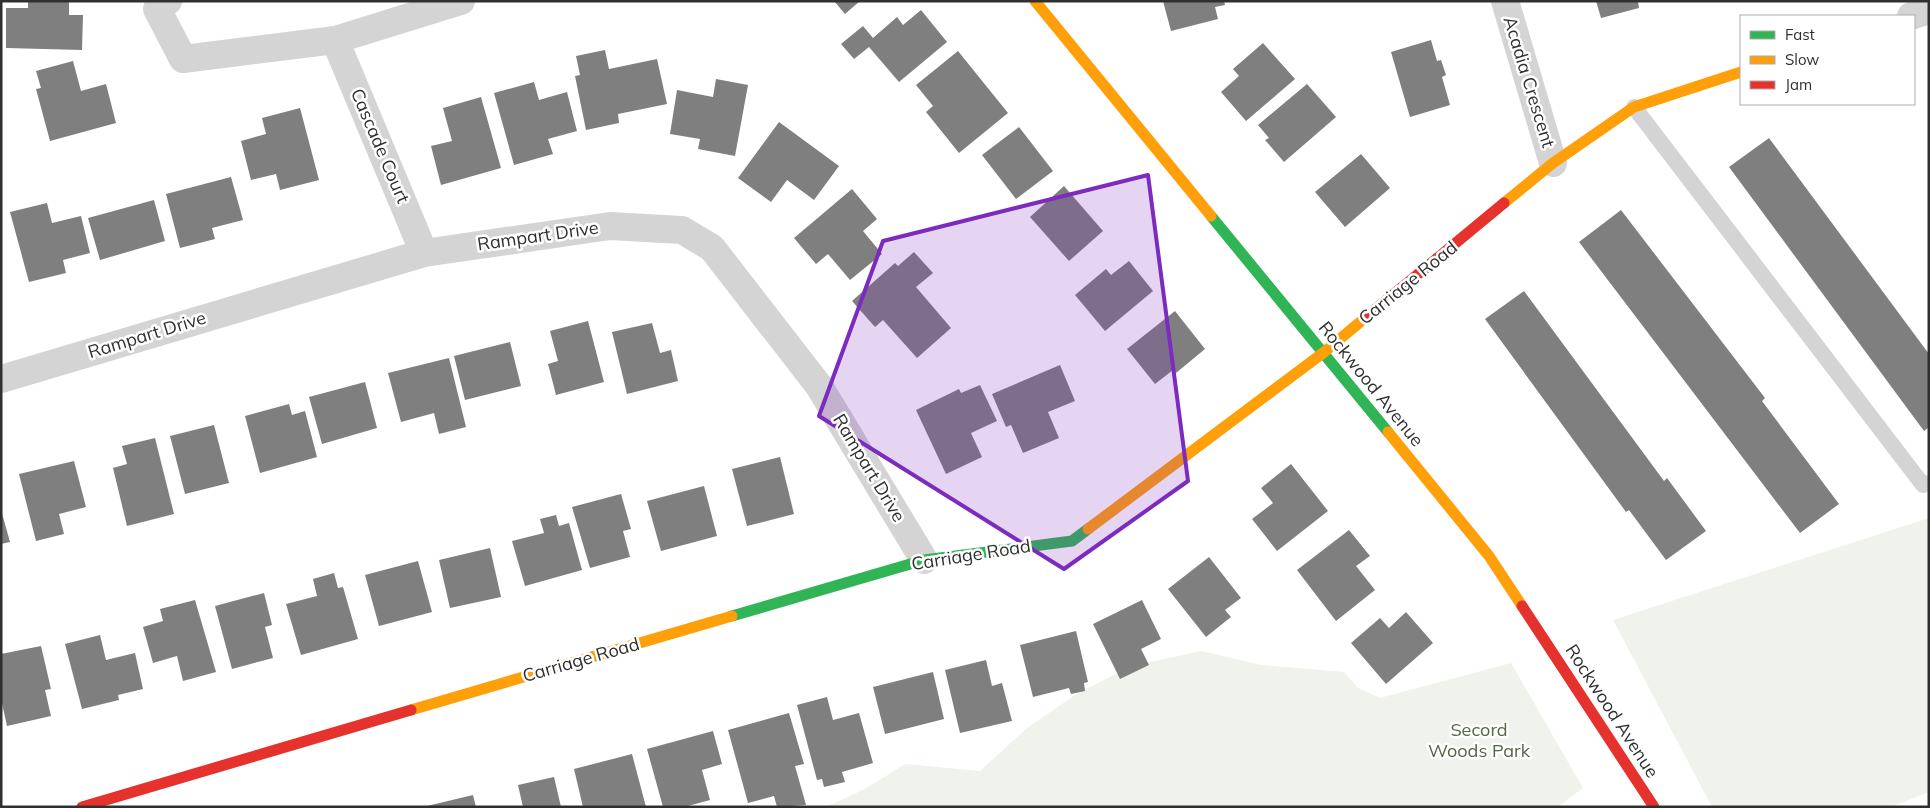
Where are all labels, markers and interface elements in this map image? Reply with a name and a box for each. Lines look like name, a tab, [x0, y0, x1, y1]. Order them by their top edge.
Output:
street label: Acadia Crescent	[1499, 13, 1560, 150]
legend	[1740, 15, 1915, 105]
text: Fast	[1785, 25, 1815, 44]
text: Slow	[1785, 50, 1819, 69]
text: Jam	[1785, 75, 1812, 94]
street label: Cascade Court	[346, 85, 415, 207]
street label: Rampart Drive	[476, 216, 600, 255]
street label: Carriage Road	[1354, 236, 1462, 329]
street label: Rampart Drive	[85, 306, 209, 363]
street label: Rockwood Avenue	[1314, 316, 1429, 451]
street label: Rampart Drive	[828, 409, 911, 526]
street label: Carriage Road	[910, 534, 1032, 575]
street label: Carriage Road	[520, 632, 642, 687]
street label: Rockwood Avenue	[1561, 640, 1664, 782]
park label: Secord Woods Park	[1428, 718, 1531, 762]

